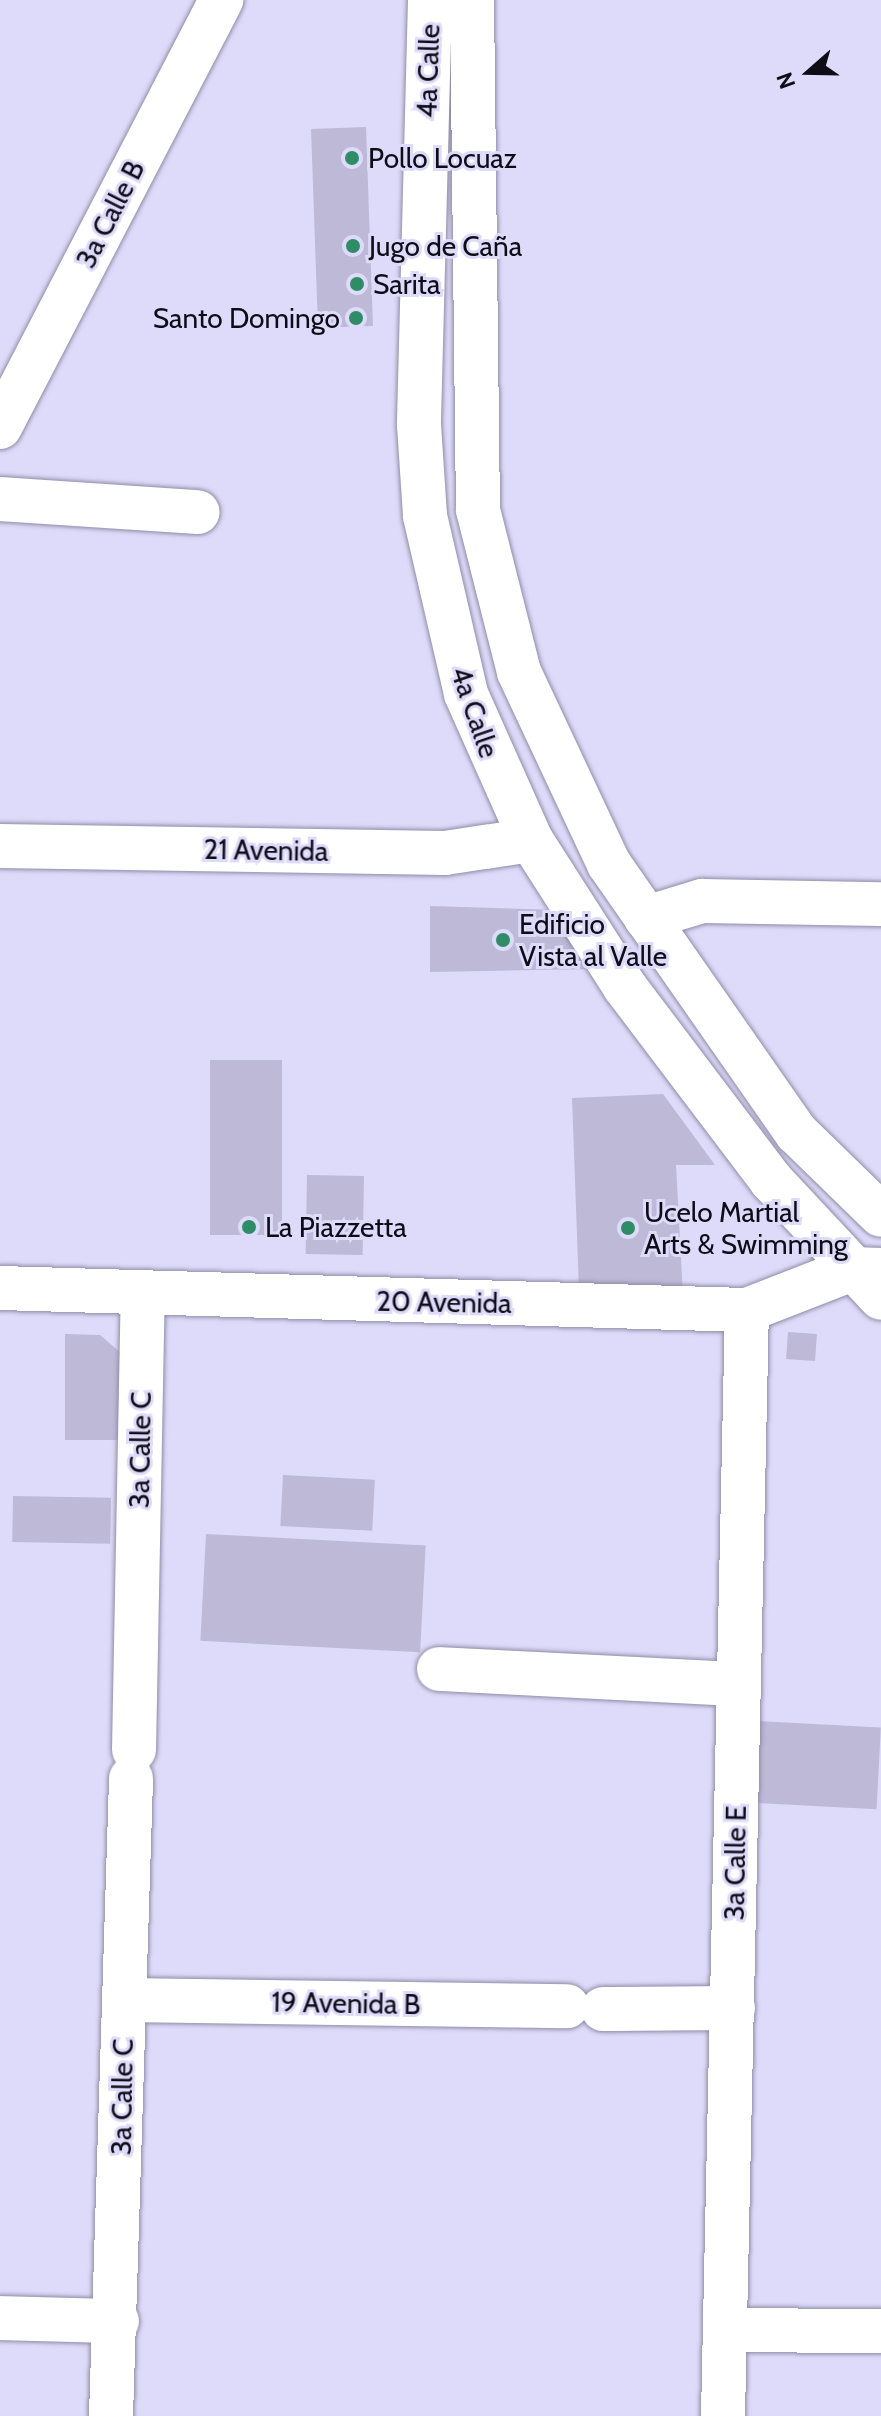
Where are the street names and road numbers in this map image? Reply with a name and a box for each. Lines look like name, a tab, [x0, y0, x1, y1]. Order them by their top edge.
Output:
street label: 4a Calle	[410, 23, 446, 119]
street label: 3a Calle B	[69, 155, 151, 273]
street label: 4a Calle	[444, 662, 506, 762]
street label: 21 Avenida	[203, 832, 329, 868]
street label: 20 Avenida	[376, 1284, 512, 1320]
street label: 3a Calle C	[122, 1391, 158, 1509]
street label: 3a Calle E	[717, 1805, 753, 1921]
street label: 19 Avenida B	[271, 1985, 421, 2021]
street label: 3a Calle C	[104, 2038, 140, 2156]

